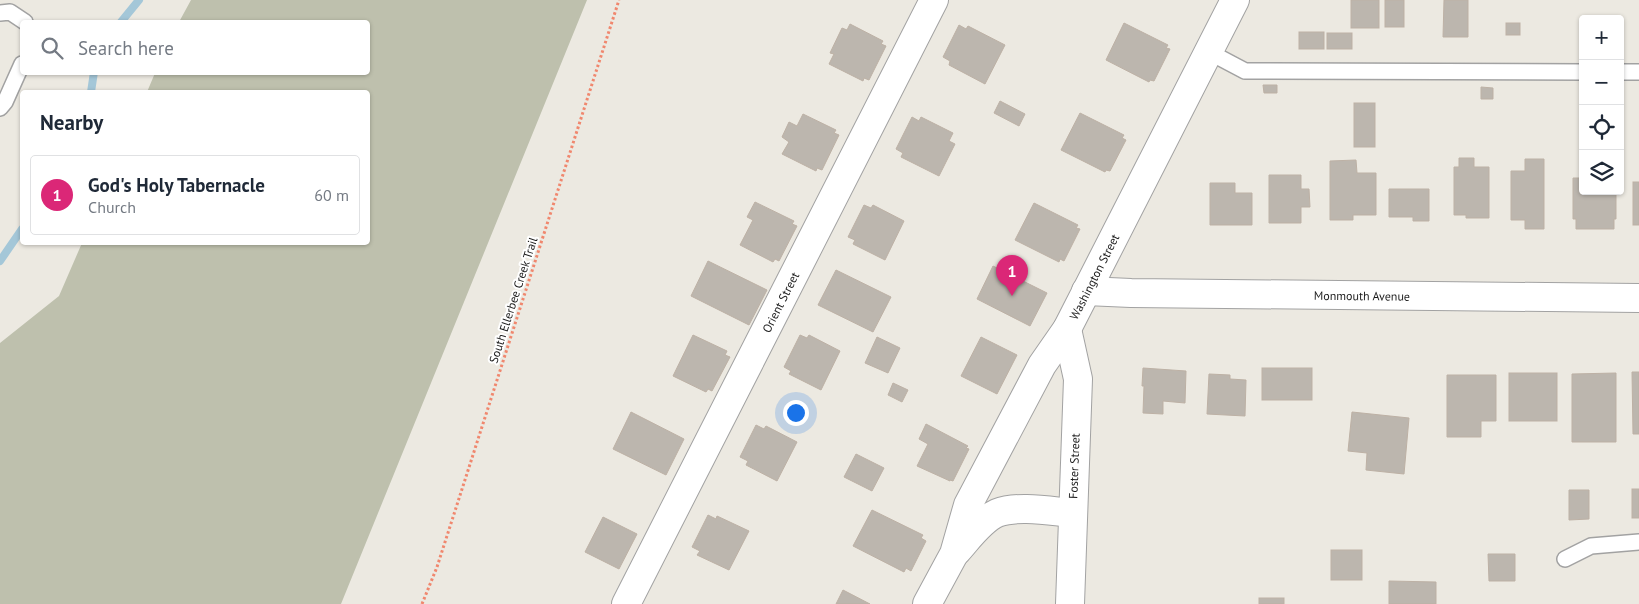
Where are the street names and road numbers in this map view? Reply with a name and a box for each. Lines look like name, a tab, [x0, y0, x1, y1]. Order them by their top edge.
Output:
street label: Washington Street	[1066, 231, 1122, 322]
street label: South Ellerbee Creek Trail	[486, 235, 541, 365]
street label: Orient Street	[758, 269, 802, 335]
street label: Monmouth Avenue	[1314, 287, 1410, 303]
street label: Foster Street	[1065, 433, 1083, 499]

